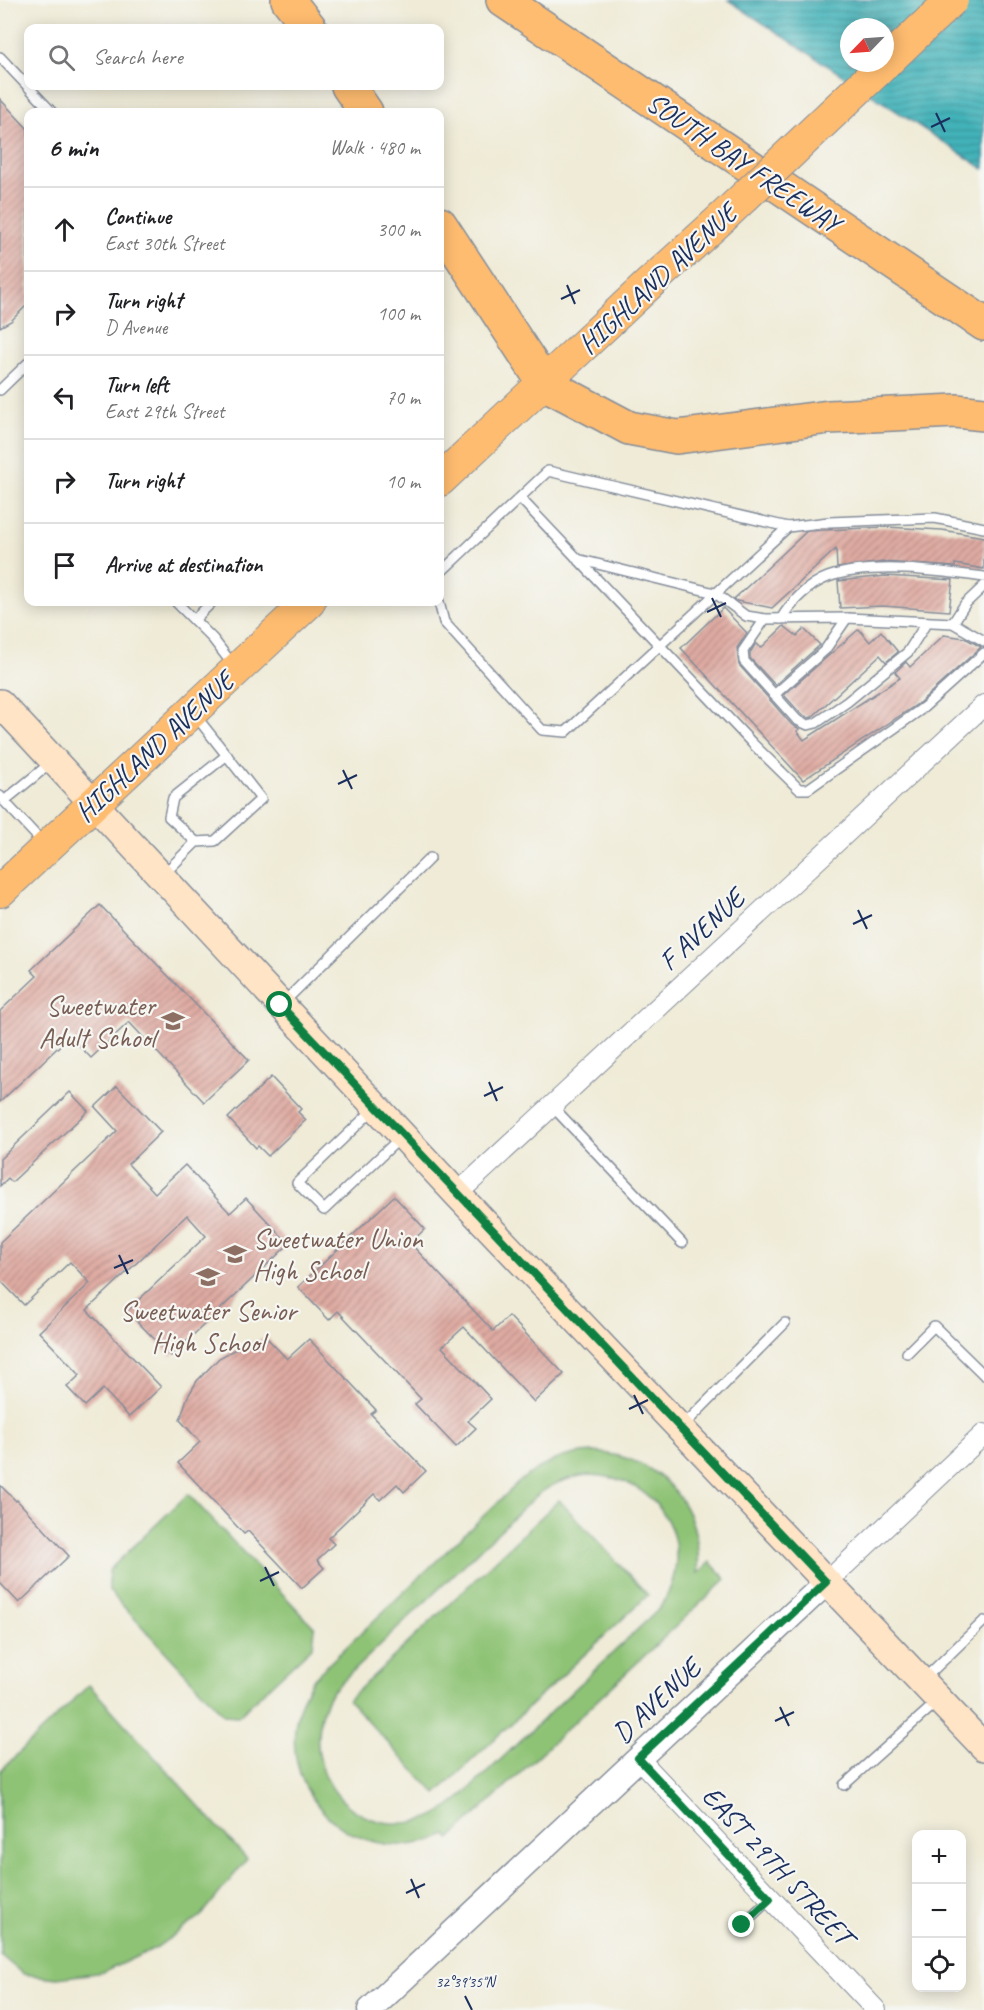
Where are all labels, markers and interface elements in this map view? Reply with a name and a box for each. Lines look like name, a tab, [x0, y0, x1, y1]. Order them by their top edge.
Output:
north arrow	[840, 18, 894, 72]
search box	[24, 24, 444, 90]
icon: search	[45, 41, 78, 74]
text: Search here	[93, 43, 183, 71]
street label: SOUTH BAY FREEWAY	[640, 84, 851, 243]
text: 6 min	[48, 131, 98, 164]
text: Walk · 480 m	[330, 135, 420, 160]
street label: HIGHLAND AVENUE	[570, 193, 747, 361]
text: Continue	[105, 203, 171, 231]
icon: ahead	[48, 213, 81, 246]
text: 300 m	[377, 217, 420, 242]
text: East 30th Street	[105, 231, 224, 256]
text: Turn right	[105, 287, 182, 315]
icon: right	[48, 297, 81, 330]
text: 100 m	[377, 301, 420, 326]
text: D Avenue	[105, 315, 167, 340]
text: Turn left	[105, 371, 169, 399]
icon: left	[48, 381, 81, 414]
text: 70 m	[386, 385, 420, 410]
text: East 29th Street	[105, 399, 224, 424]
icon: right	[48, 465, 81, 498]
text: Turn right	[105, 467, 182, 495]
text: 10 m	[386, 469, 420, 494]
icon: arrive	[48, 549, 81, 582]
text: Arrive at destination	[105, 551, 262, 579]
street label: HIGHLAND AVENUE	[67, 661, 244, 829]
street label: F AVENUE	[651, 879, 754, 978]
place label: Sweetwater Adult School	[39, 988, 160, 1055]
route start	[266, 991, 292, 1017]
school or university icon: Sweetwater Adult School	[160, 1008, 186, 1034]
place label: Sweetwater Union High School	[253, 1221, 424, 1288]
school or university icon: Sweetwater Union High School	[222, 1241, 248, 1267]
school or university icon: Sweetwater Senior High School	[195, 1264, 221, 1290]
place label: Sweetwater Senior High School	[120, 1293, 299, 1360]
street label: D AVENUE	[605, 1648, 710, 1750]
street label: EAST 29TH STREET	[695, 1778, 865, 1958]
map controls	[912, 1830, 966, 1992]
button: +	[912, 1830, 966, 1884]
button: −	[912, 1884, 966, 1938]
route end	[728, 1911, 754, 1937]
button: locate	[912, 1938, 966, 1992]
text: 32°39'35"N	[435, 1973, 498, 1992]

